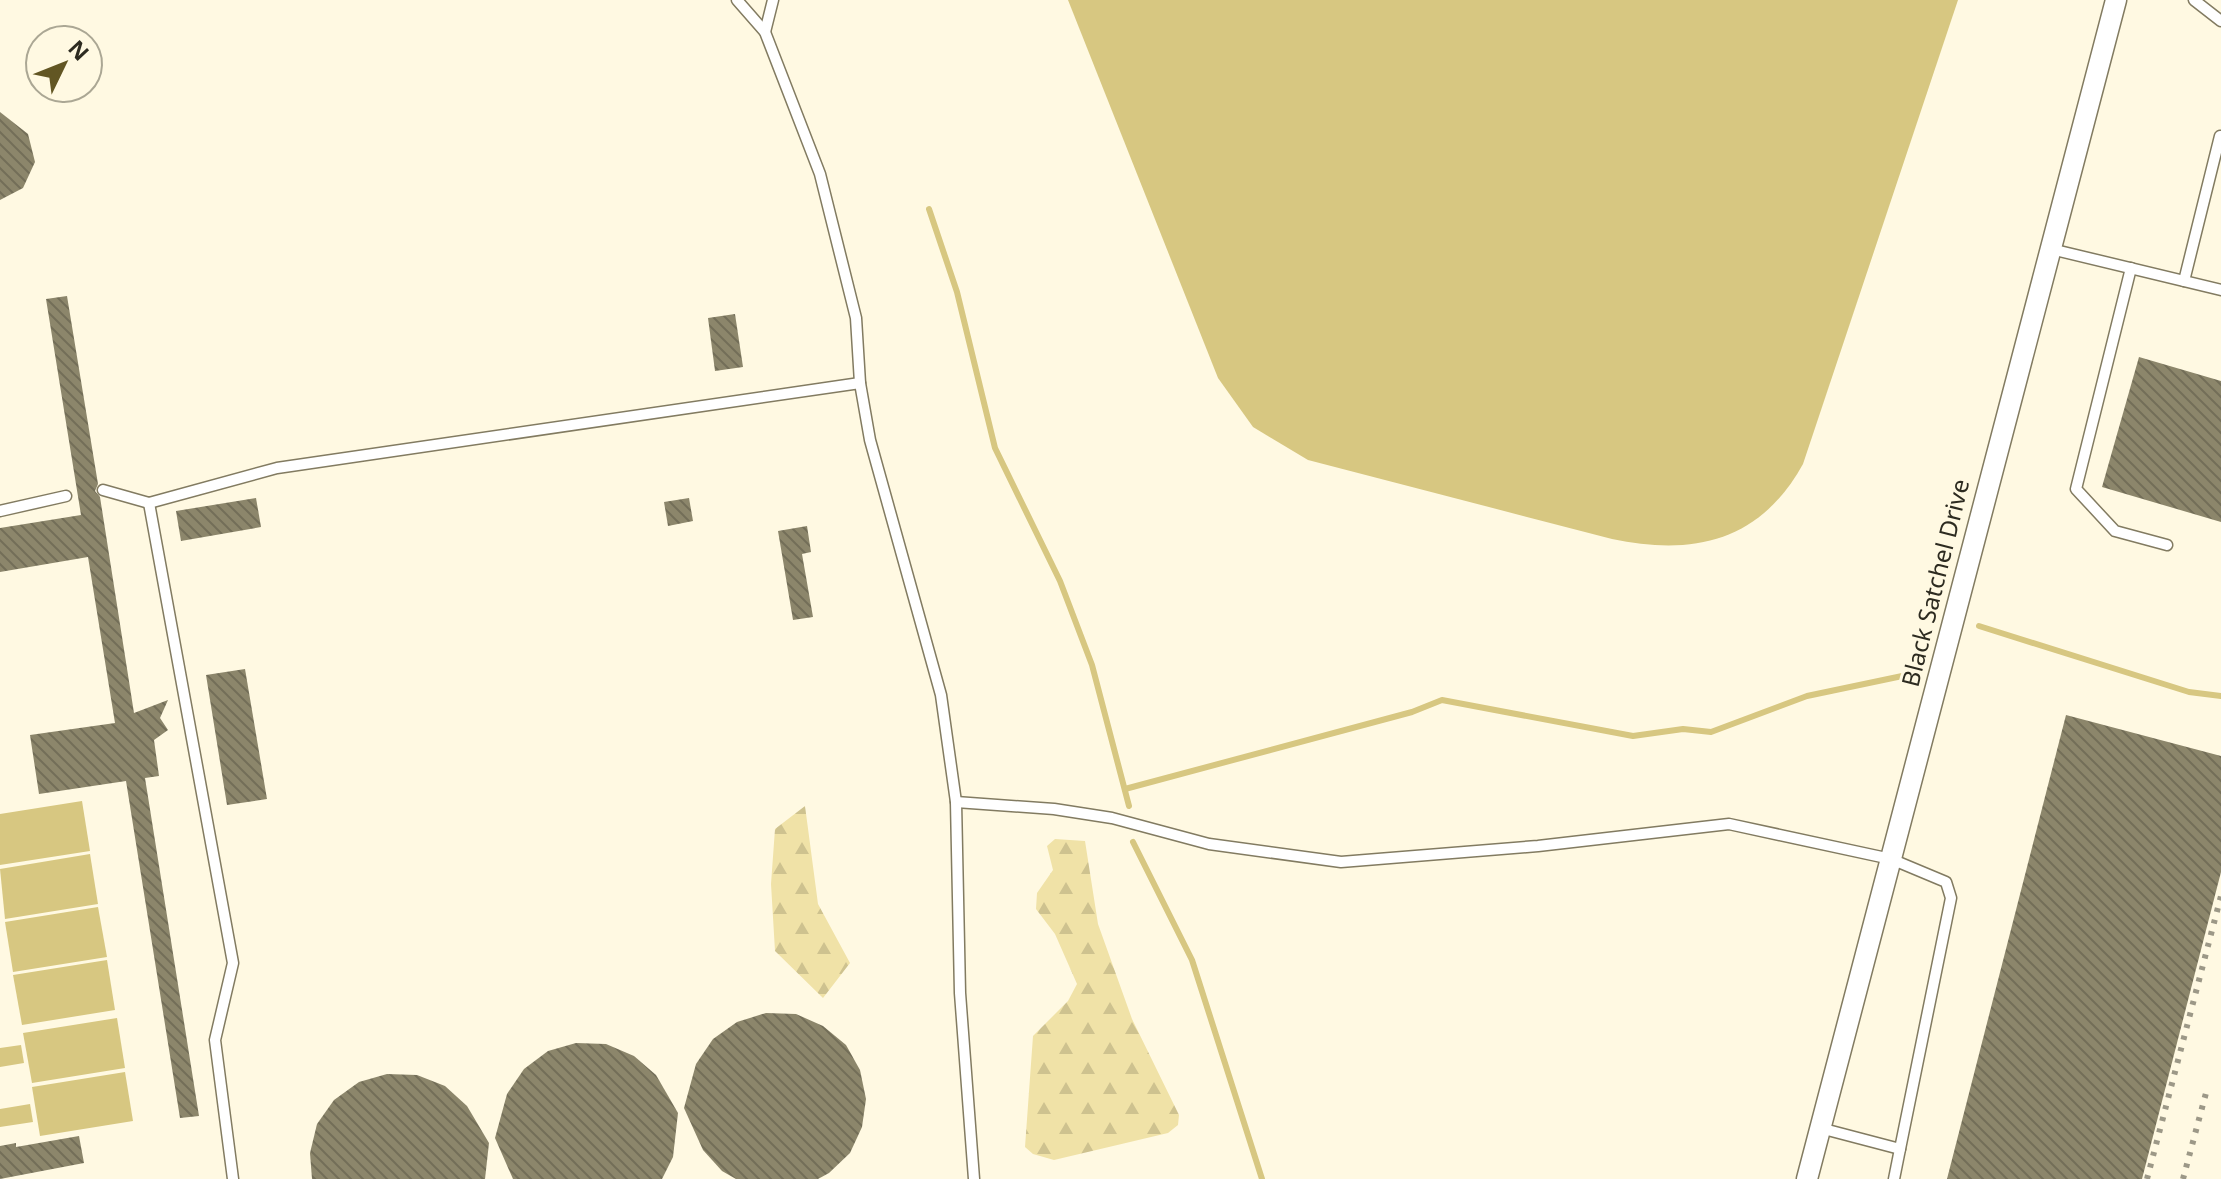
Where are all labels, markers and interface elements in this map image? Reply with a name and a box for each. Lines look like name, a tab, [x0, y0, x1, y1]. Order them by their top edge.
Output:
north arrow	[24, 24, 104, 104]
text: N	[62, 33, 96, 66]
street label: Black Satchel Drive	[1893, 475, 1976, 690]

